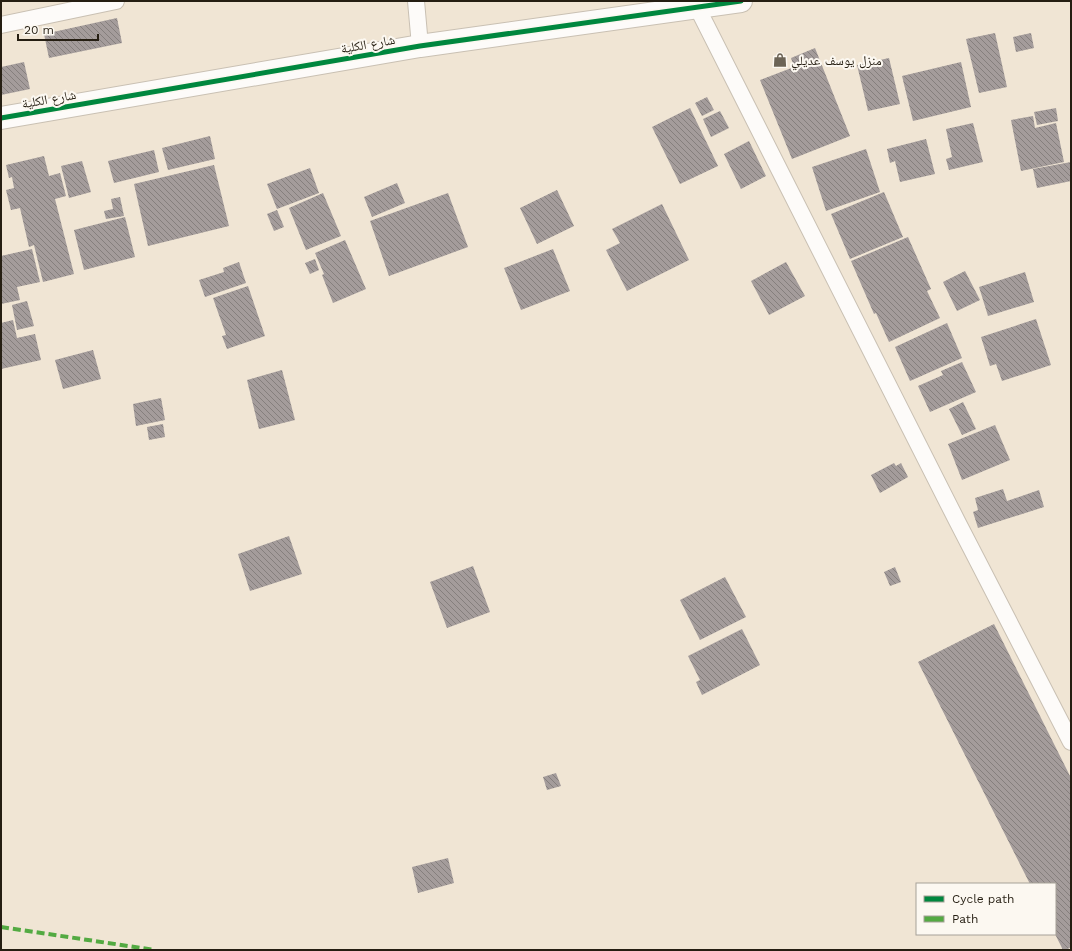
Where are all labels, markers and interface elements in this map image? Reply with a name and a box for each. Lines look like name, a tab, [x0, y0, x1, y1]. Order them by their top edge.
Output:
scale bar	[18, 16, 98, 42]
text: 20 m	[24, 23, 54, 37]
street label: شارع الكلية	[340, 32, 397, 58]
shop icon: منزل يوسف عديلي	[772, 52, 788, 68]
place label: منزل يوسف عديلي	[791, 53, 882, 71]
street label: شارع الكلية	[21, 87, 78, 113]
legend	[916, 883, 1056, 935]
text: Cycle path	[952, 892, 1014, 906]
text: Path	[952, 912, 978, 926]

